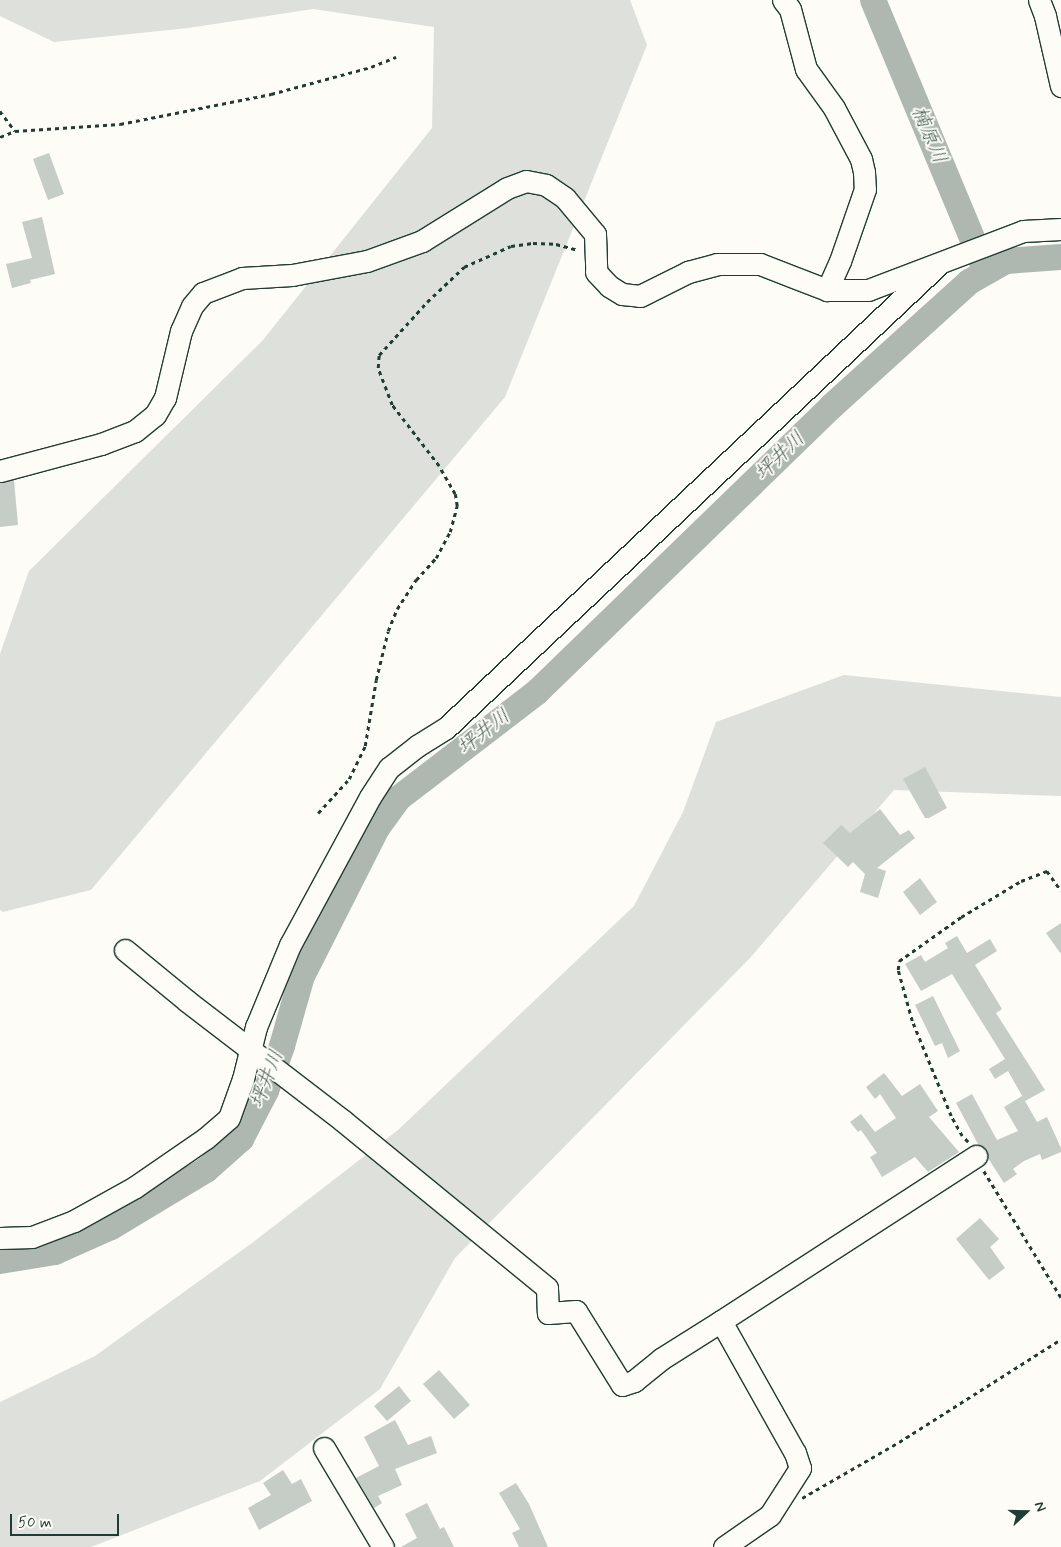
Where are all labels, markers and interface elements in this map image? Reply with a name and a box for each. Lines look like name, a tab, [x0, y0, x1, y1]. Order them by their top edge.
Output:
water label: 楠原川	[906, 103, 952, 167]
water label: 坪井川	[750, 427, 810, 485]
water label: 坪井川	[453, 704, 515, 760]
water label: 坪井川	[245, 1047, 289, 1111]
north arrow	[1001, 1487, 1051, 1537]
text: N	[1030, 1499, 1050, 1514]
scale bar	[12, 1504, 121, 1536]
text: 50 m	[18, 1513, 52, 1533]

